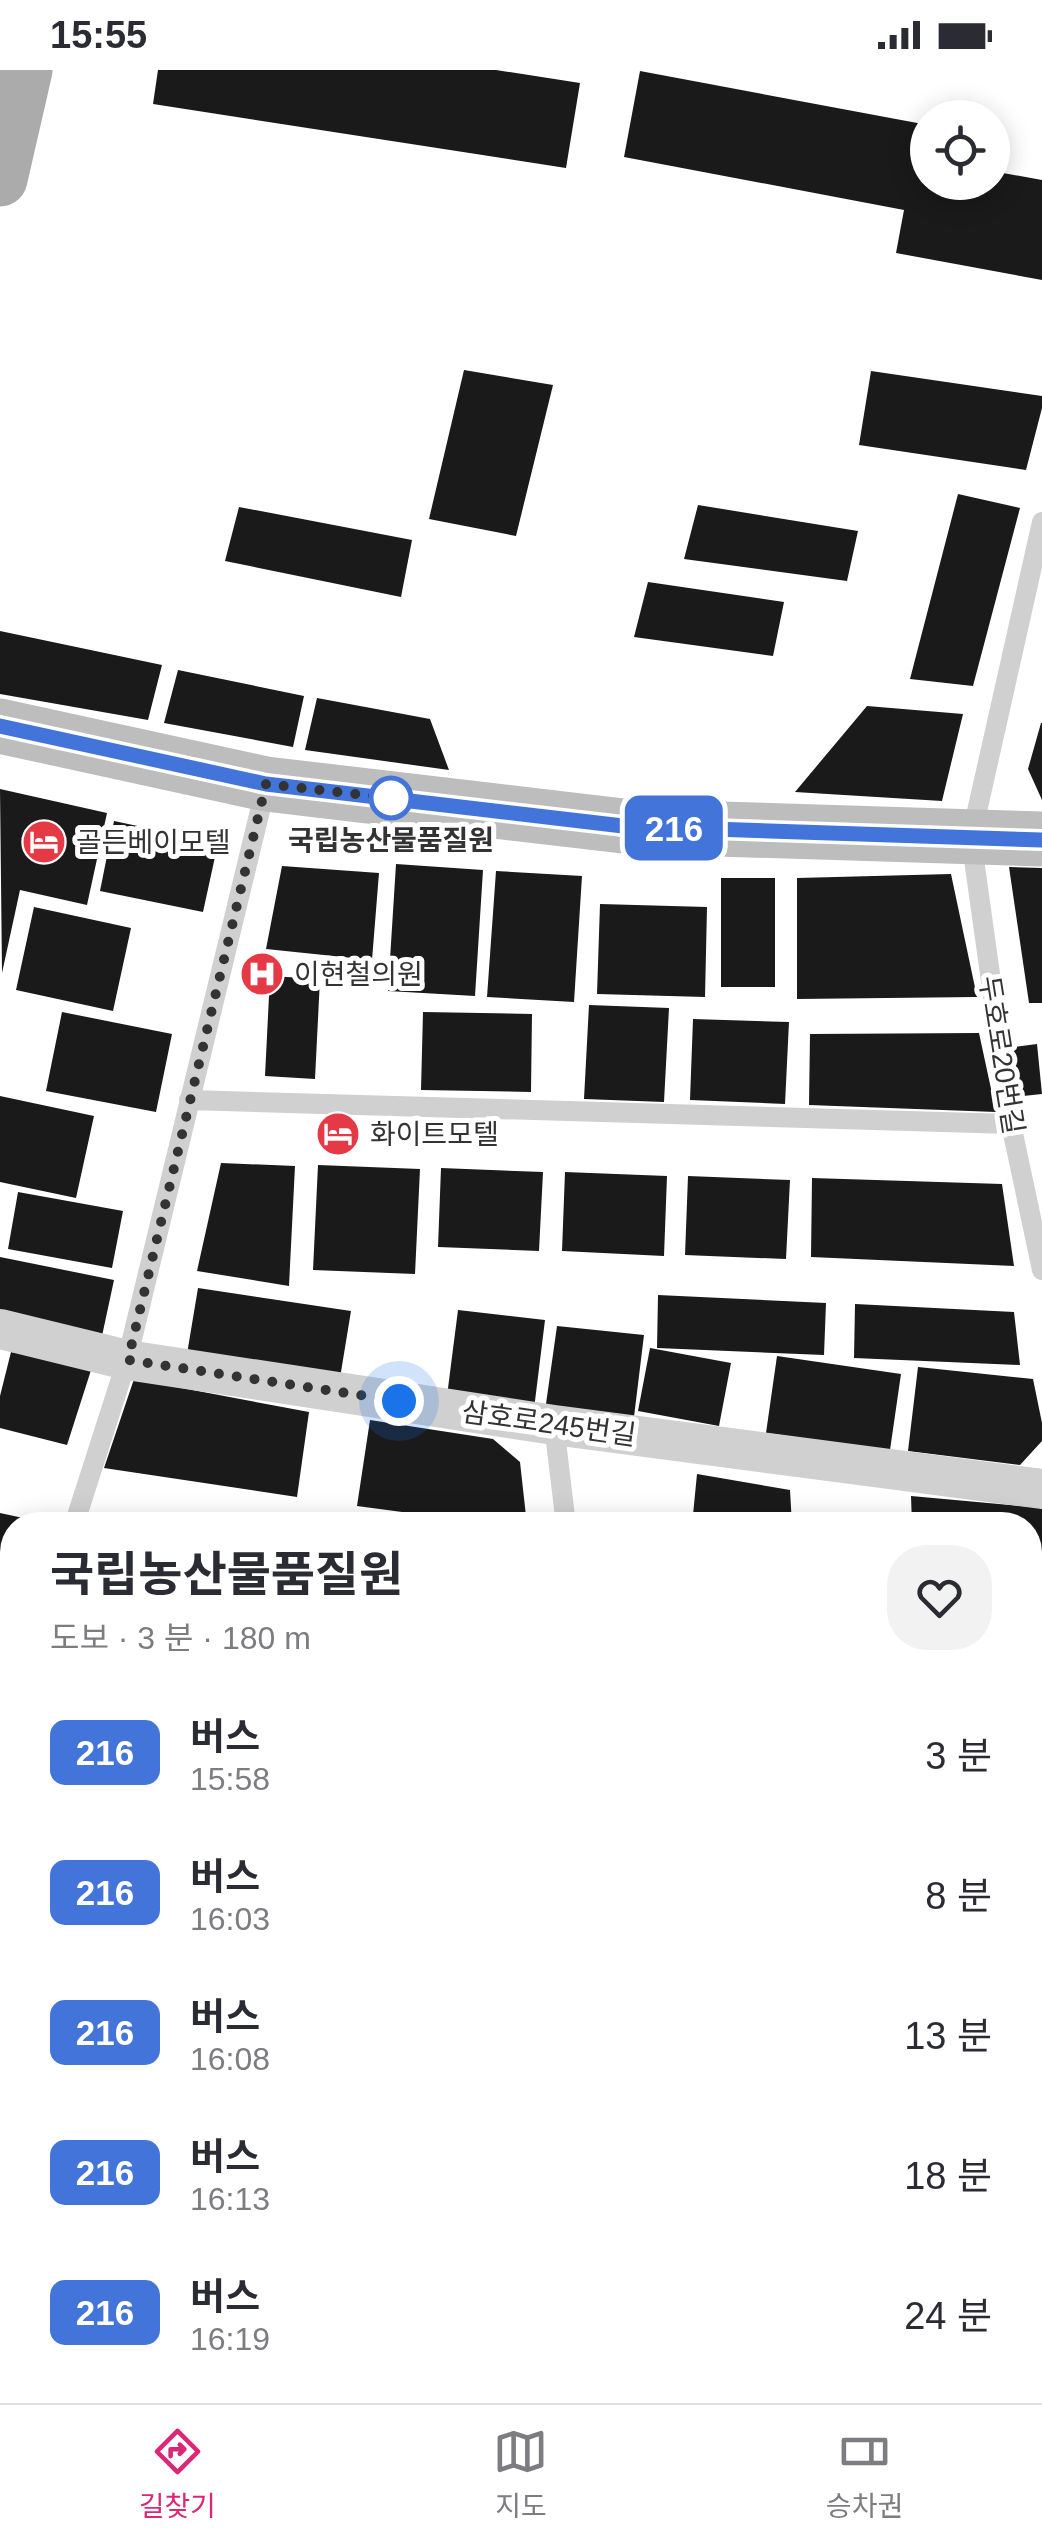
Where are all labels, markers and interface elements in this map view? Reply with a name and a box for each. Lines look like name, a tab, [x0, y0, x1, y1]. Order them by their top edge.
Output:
text: 15:55	[50, 14, 147, 56]
map controls	[910, 100, 1010, 200]
button: locate	[910, 100, 1010, 200]
marker: 국립농산물품질원	[370, 777, 412, 819]
line badge: 216	[616, 796, 732, 860]
text: 216	[645, 809, 703, 848]
hotel icon: 골든베이모텔	[21, 819, 67, 865]
place label: 국립농산물품질원	[288, 825, 494, 856]
place label: 골든베이모텔	[76, 827, 231, 858]
hospital icon: 이현철의원	[239, 951, 285, 997]
place label: 이현철의원	[294, 959, 423, 990]
street label: 두호로20번길	[974, 974, 1029, 1136]
hotel icon: 화이트모텔	[315, 1111, 361, 1157]
place label: 화이트모텔	[370, 1119, 499, 1150]
your location	[374, 1376, 424, 1426]
street label: 삼호로245번길	[460, 1396, 638, 1451]
button: heart	[887, 1545, 992, 1650]
text: 국립농산물품질원	[50, 1548, 403, 1601]
text: 도보 · 3 분 · 180 m	[50, 1620, 311, 1656]
text: 버스	[190, 1716, 260, 1758]
text: 216	[76, 1733, 134, 1772]
text: 3 분	[925, 1735, 992, 1777]
text: 15:58	[190, 1761, 270, 1797]
text: 버스	[190, 1856, 260, 1898]
text: 216	[76, 1873, 134, 1912]
text: 8 분	[925, 1875, 992, 1917]
text: 16:03	[190, 1901, 270, 1937]
text: 버스	[190, 1996, 260, 2038]
text: 216	[76, 2013, 134, 2052]
text: 13 분	[904, 2015, 992, 2057]
text: 16:08	[190, 2041, 270, 2077]
text: 버스	[190, 2136, 260, 2178]
text: 216	[76, 2153, 134, 2192]
text: 18 분	[904, 2155, 992, 2197]
text: 16:13	[190, 2181, 270, 2217]
text: 버스	[190, 2276, 260, 2318]
text: 216	[76, 2293, 134, 2332]
text: 24 분	[904, 2295, 992, 2337]
text: 16:19	[190, 2321, 270, 2357]
tab: 길찾기	[139, 2424, 216, 2524]
tab: 지도	[493, 2424, 548, 2524]
tab: 승차권	[826, 2424, 903, 2524]

